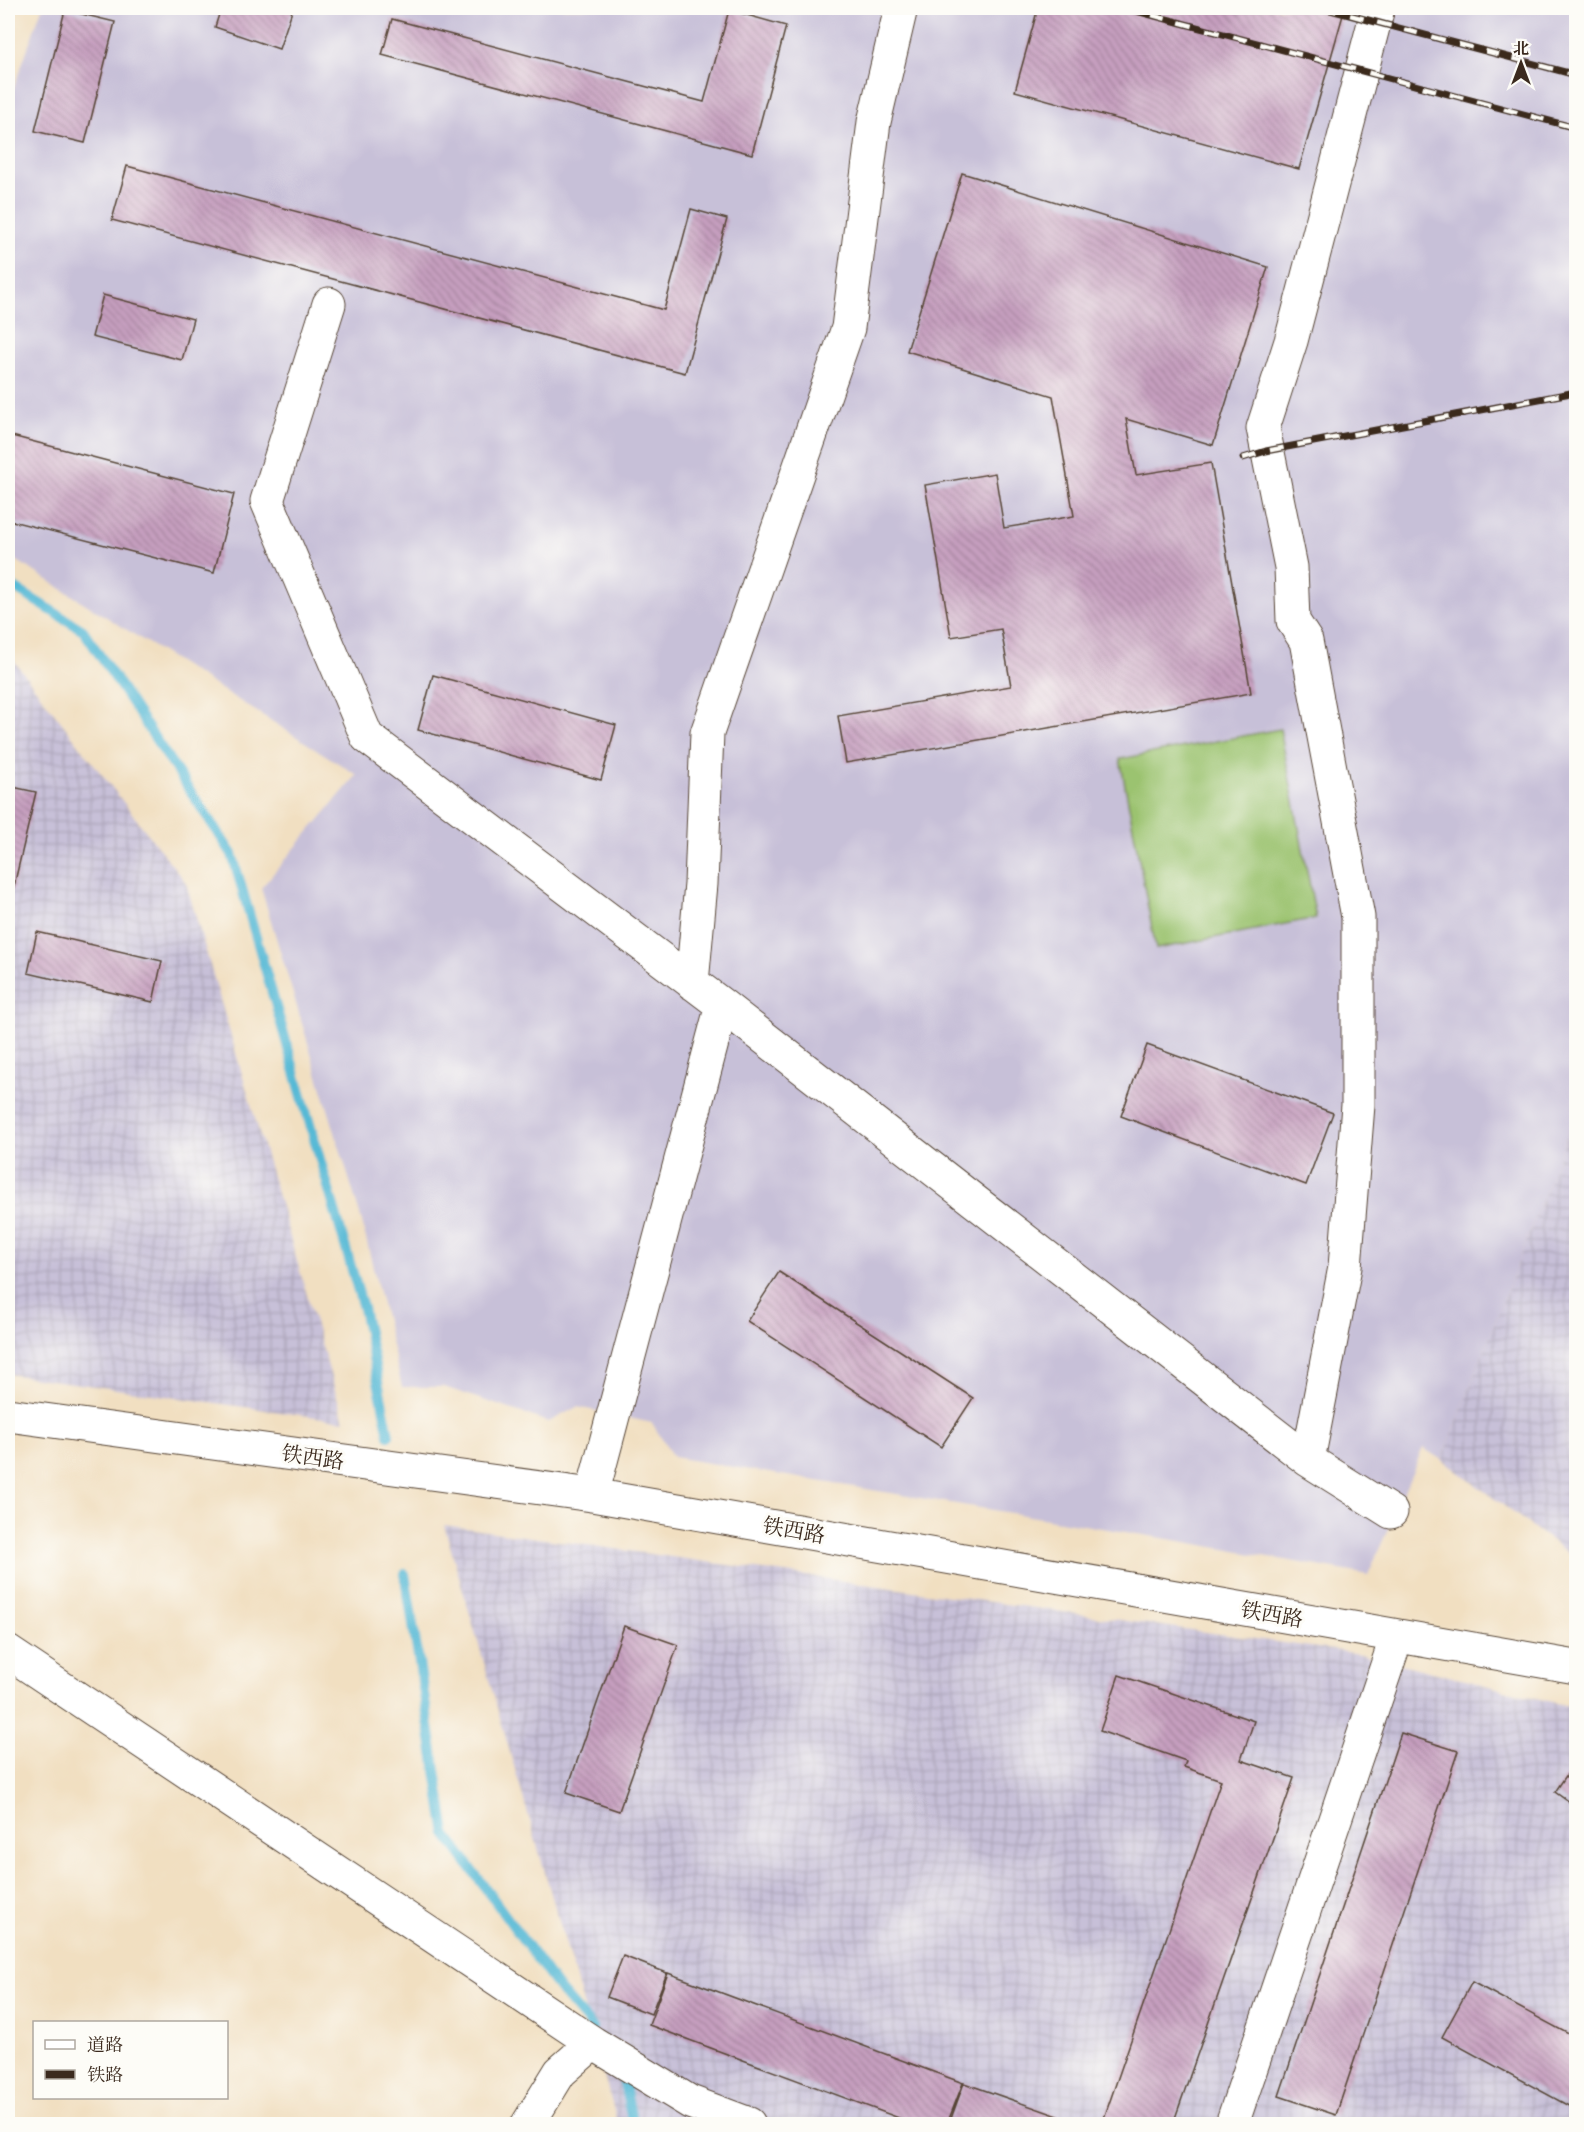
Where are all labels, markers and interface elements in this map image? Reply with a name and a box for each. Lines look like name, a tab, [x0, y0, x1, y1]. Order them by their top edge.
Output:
north arrow	[1491, 33, 1551, 93]
text: 北	[1513, 38, 1529, 58]
street label: 铁西路	[280, 1440, 346, 1474]
street label: 铁西路	[761, 1512, 827, 1548]
street label: 铁西路	[1239, 1596, 1305, 1632]
legend	[33, 2021, 228, 2099]
text: 道路	[87, 2034, 123, 2056]
text: 铁路	[87, 2064, 123, 2086]

